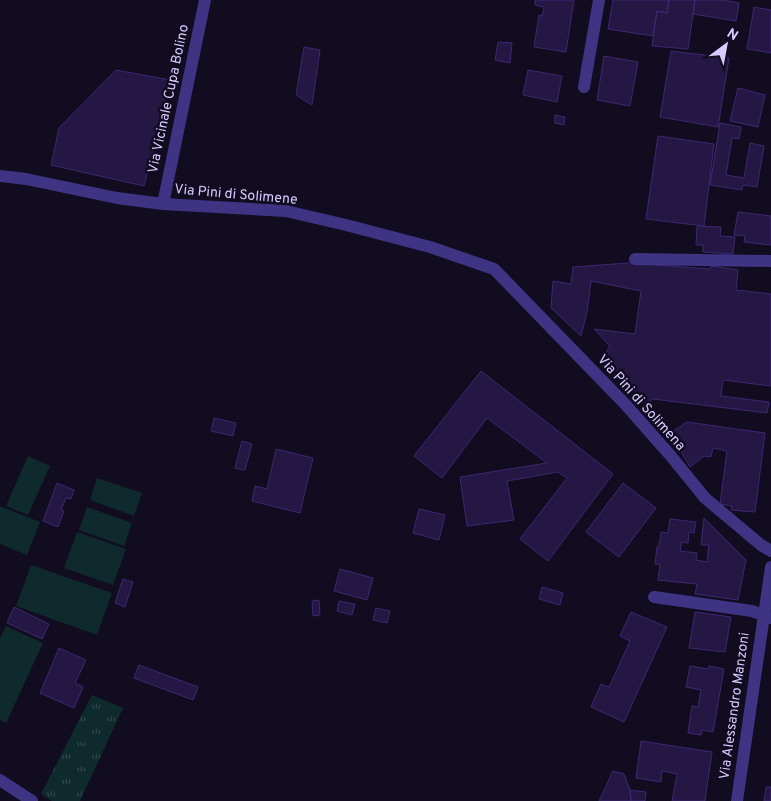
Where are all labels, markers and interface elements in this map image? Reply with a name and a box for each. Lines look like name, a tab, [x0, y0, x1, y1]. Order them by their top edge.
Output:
north arrow	[701, 20, 751, 70]
street label: Via Vicinale Cupa Bolino	[145, 23, 193, 175]
text: N	[723, 25, 741, 45]
street label: Via Pini di Solimene	[174, 181, 298, 209]
street label: Via Pini di Solimena	[593, 351, 689, 455]
street label: Via Alessandro Manzoni	[716, 631, 754, 781]

